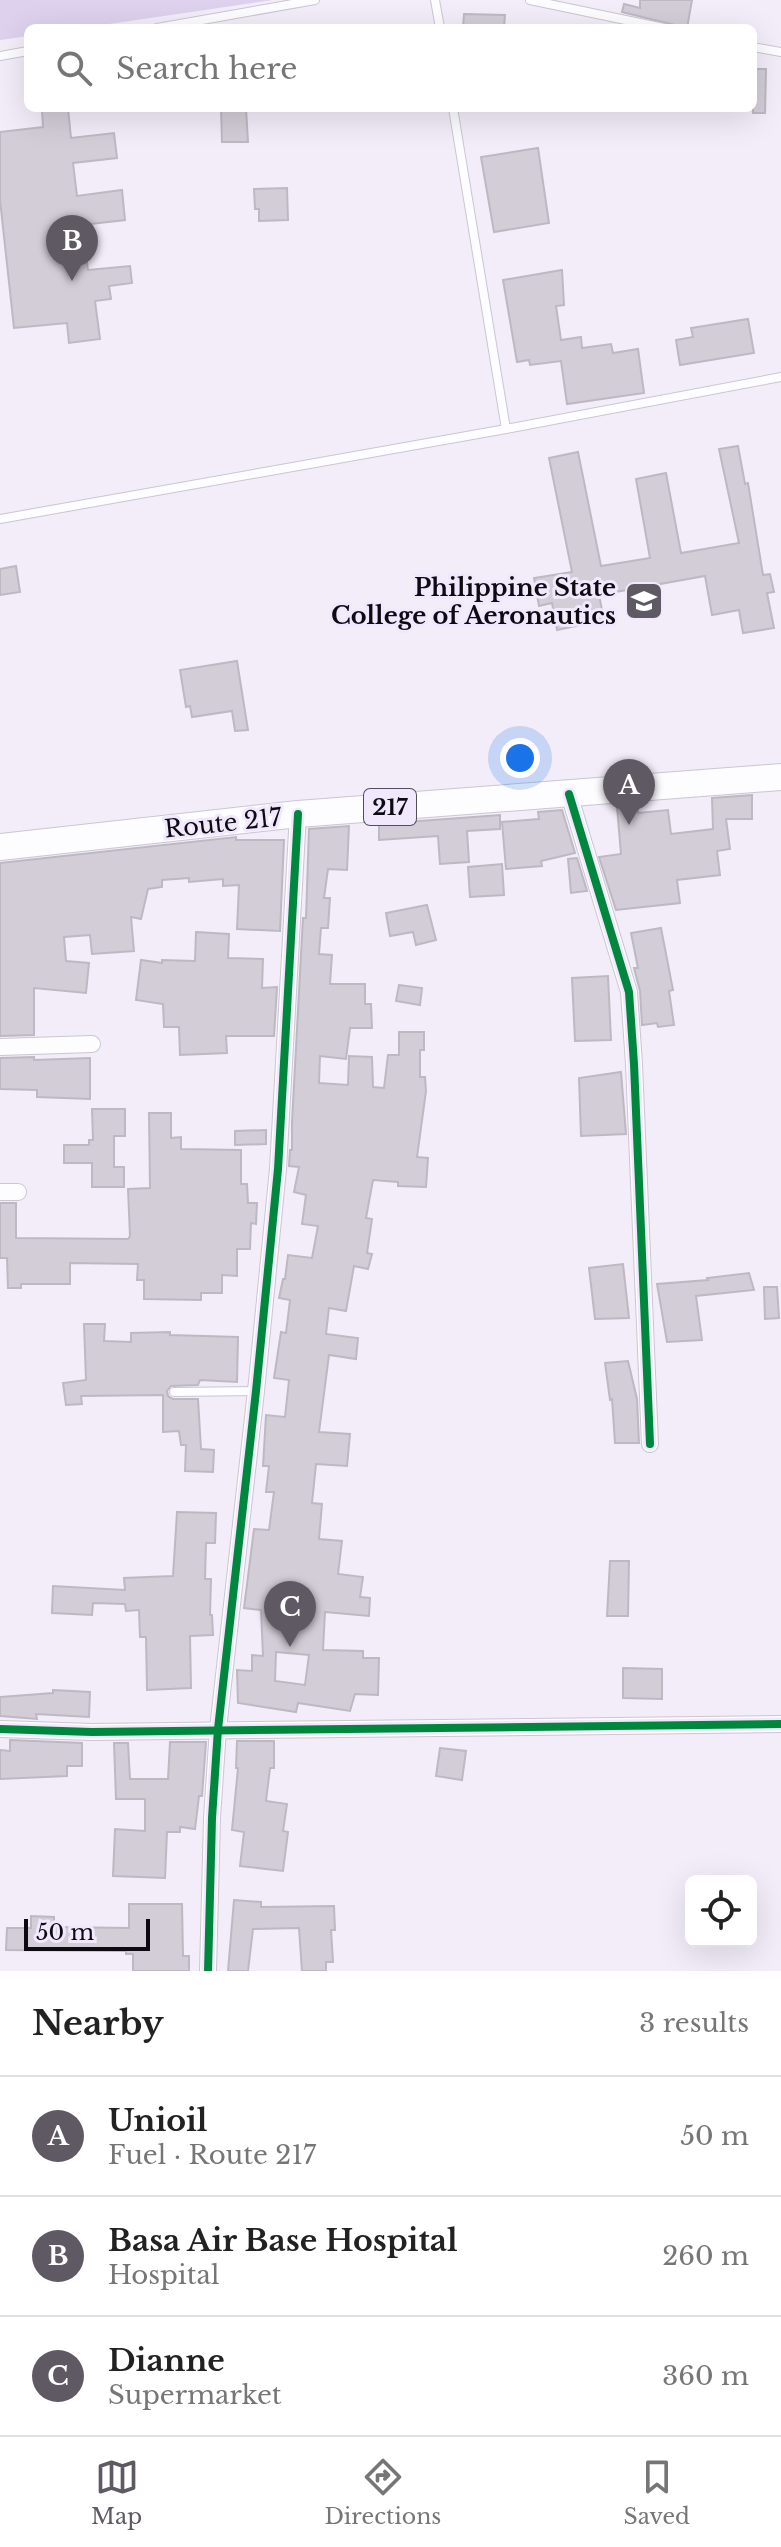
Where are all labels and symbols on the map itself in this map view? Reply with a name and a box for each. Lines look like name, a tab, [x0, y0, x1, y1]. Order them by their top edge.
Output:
pin: B	[46, 215, 98, 281]
place label: Philippine State College of Aeronautics	[331, 573, 616, 630]
school or university icon: Philippine State College of Aeronautics	[623, 580, 665, 622]
your location	[500, 738, 540, 778]
pin: A	[603, 759, 655, 825]
road number: 217	[364, 789, 416, 825]
street label: Route 217	[163, 802, 284, 844]
pin: C	[264, 1581, 316, 1647]
scale bar	[24, 1915, 150, 1951]

